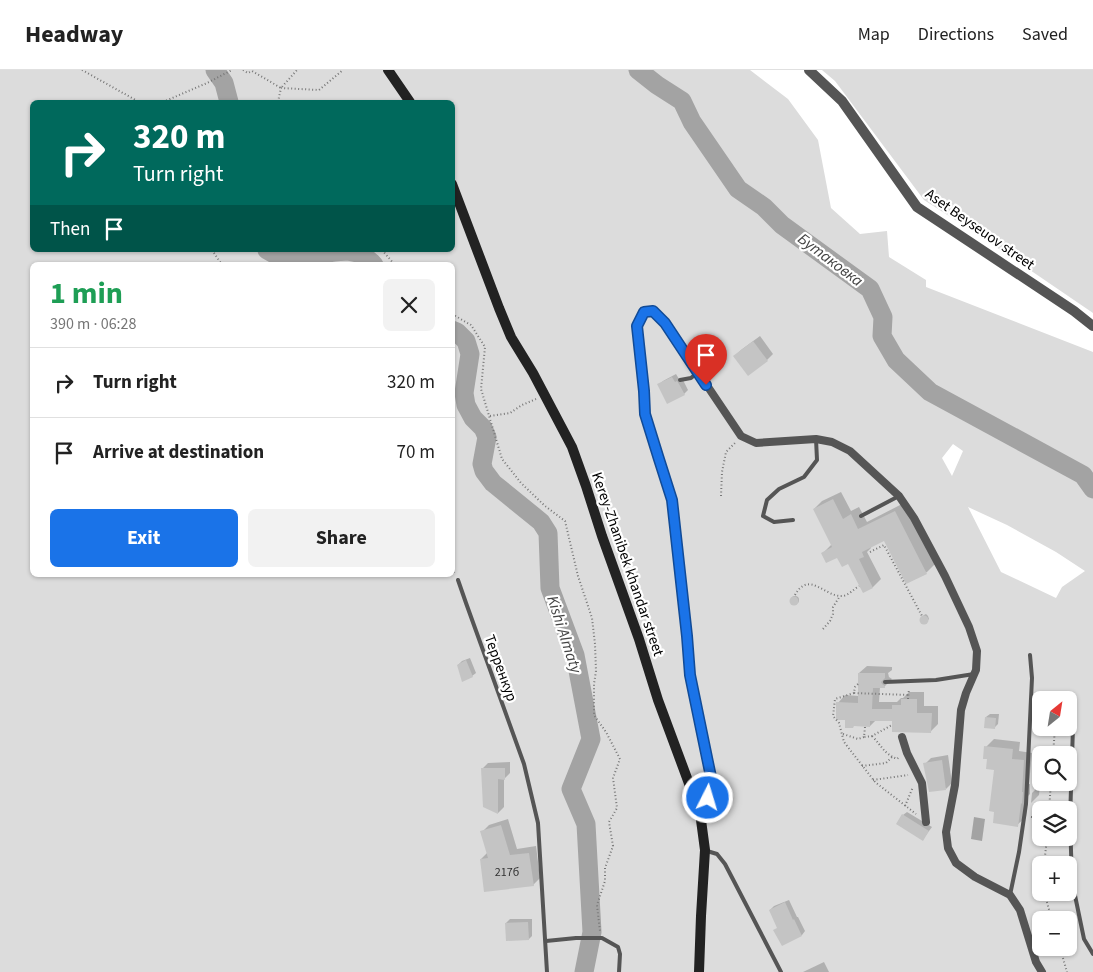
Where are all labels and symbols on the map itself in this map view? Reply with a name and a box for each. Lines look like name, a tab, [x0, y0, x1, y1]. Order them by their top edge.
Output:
street label: Aset Beyseuov street	[921, 184, 1039, 275]
water label: Бутаковка	[793, 228, 868, 292]
pin	[685, 334, 727, 385]
street label: Kerey-Zhanibek khandar street	[586, 469, 669, 659]
water label: Kіshі Almaty	[541, 593, 587, 677]
street label: Терренкур	[479, 632, 522, 704]
north arrow	[1032, 691, 1078, 736]
position arrow	[681, 771, 733, 823]
house number: 217б	[495, 864, 519, 881]

